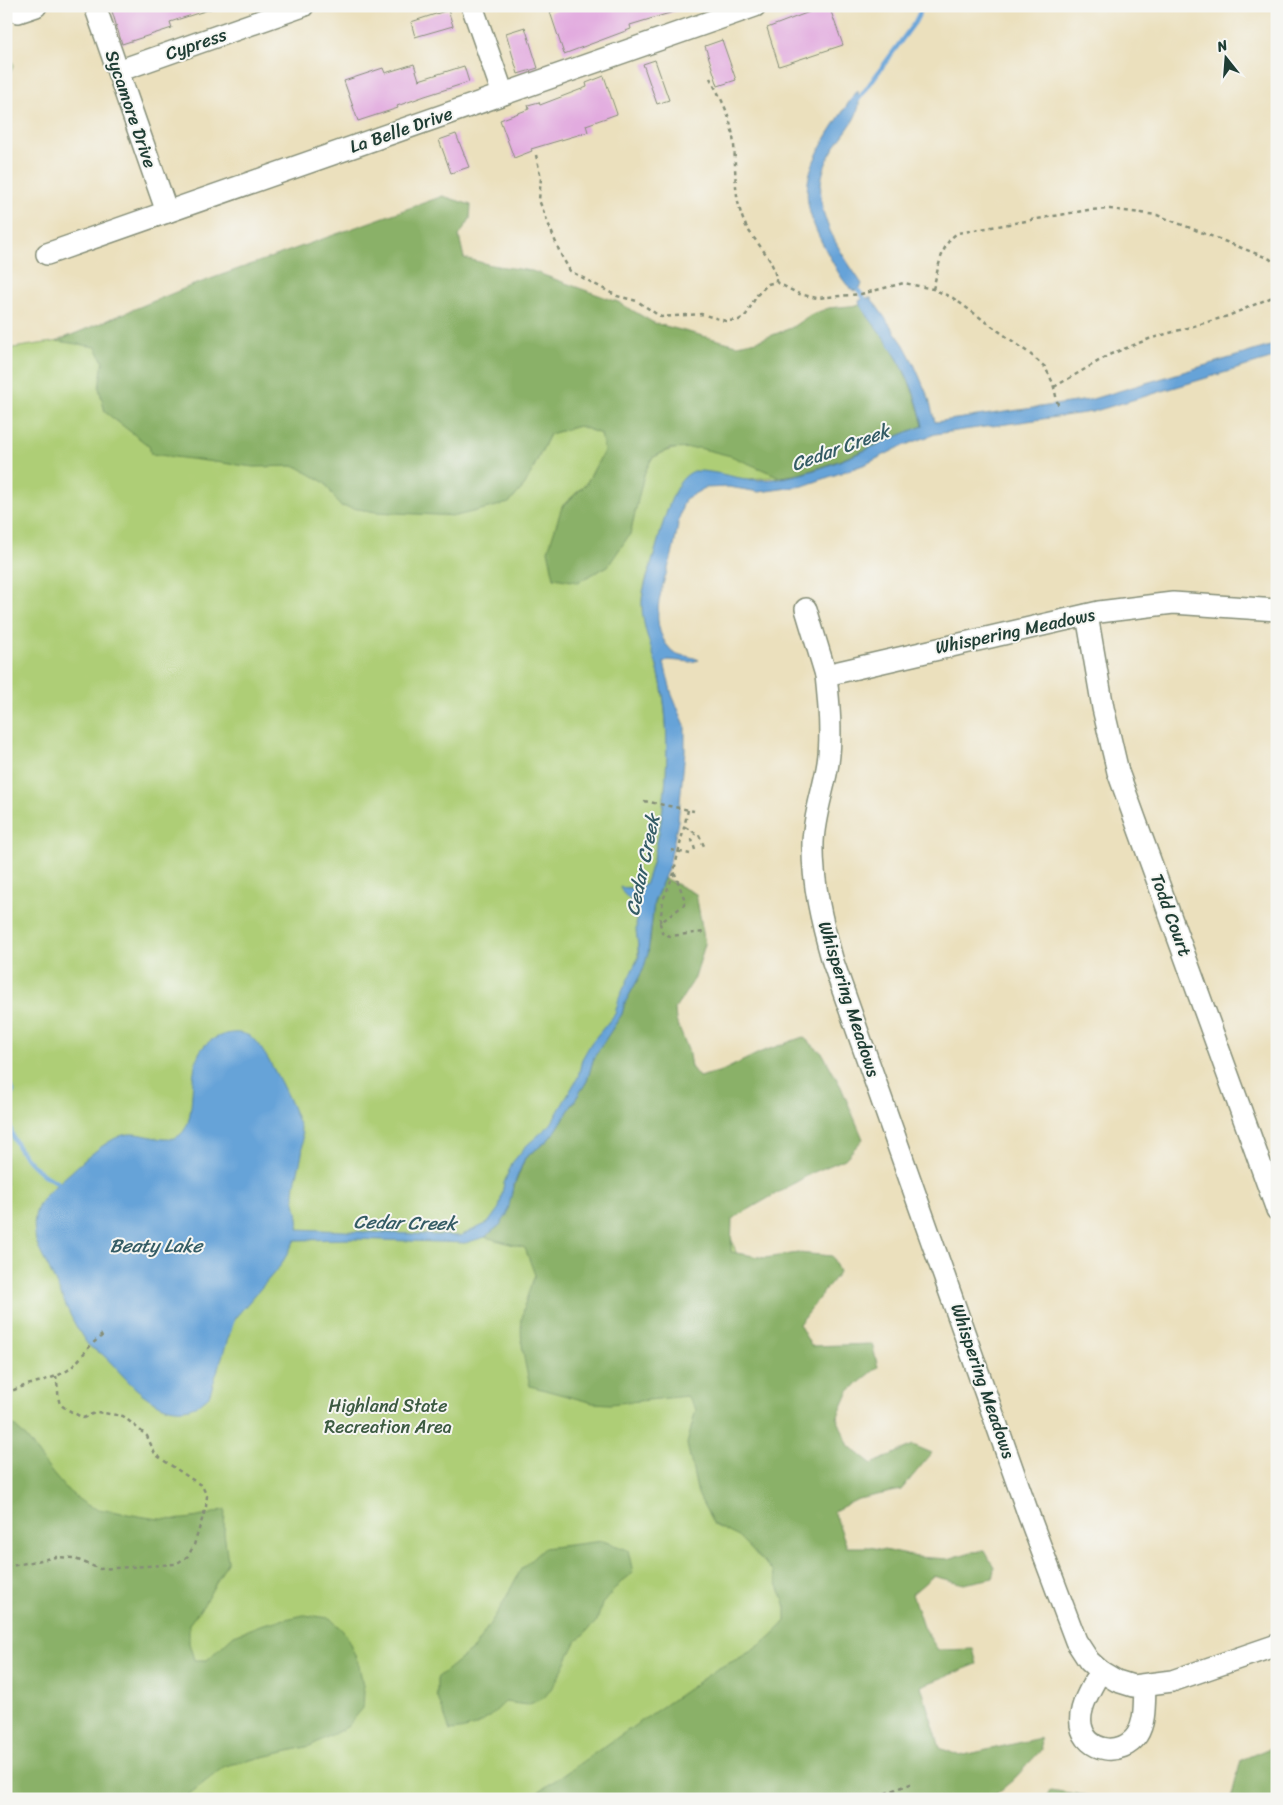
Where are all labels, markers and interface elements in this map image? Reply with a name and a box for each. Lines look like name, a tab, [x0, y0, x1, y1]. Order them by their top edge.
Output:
street label: Cypress	[161, 18, 232, 69]
north arrow	[1200, 32, 1250, 82]
text: N	[1213, 33, 1231, 60]
street label: Sycamore Drive	[96, 46, 166, 172]
street label: La Belle Drive	[345, 97, 457, 163]
water label: Cedar Creek	[786, 413, 897, 481]
street label: Whispering Meadows	[932, 598, 1098, 664]
water label: Cedar Creek	[616, 809, 670, 919]
street label: Todd Court	[1141, 869, 1201, 961]
street label: Whispering Meadows	[809, 917, 889, 1082]
water label: Cedar Creek	[353, 1205, 459, 1240]
water label: Beaty Lake	[110, 1229, 205, 1262]
street label: Whispering Meadows	[941, 1299, 1025, 1464]
park label: Highland State Recreation Area	[324, 1390, 452, 1443]

